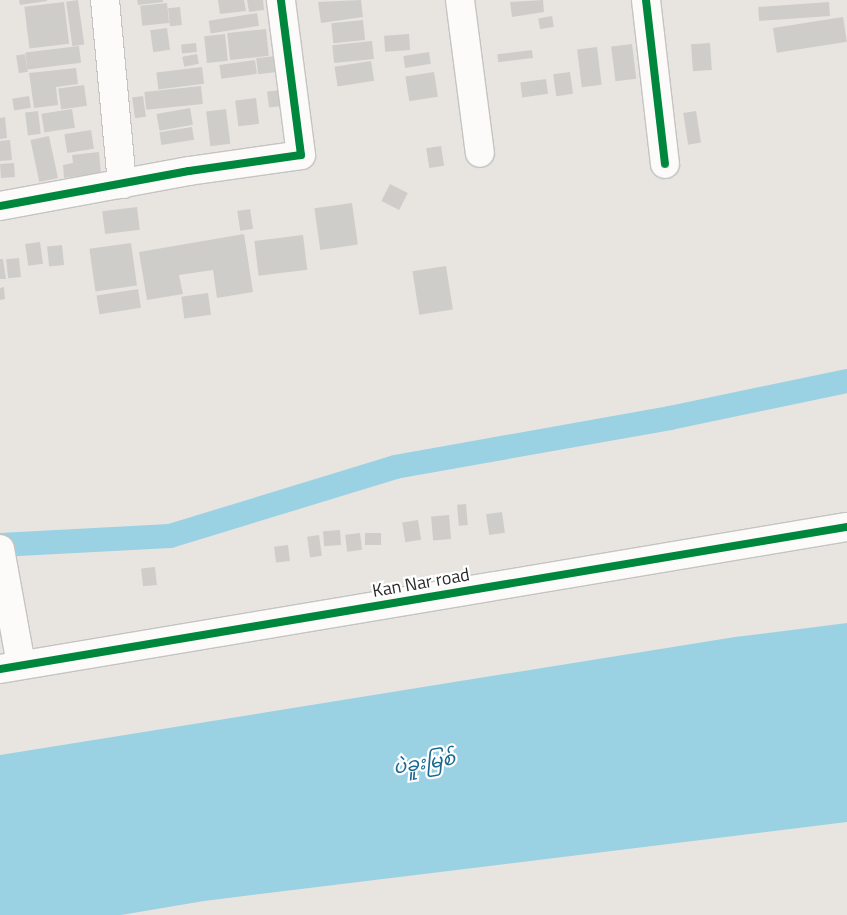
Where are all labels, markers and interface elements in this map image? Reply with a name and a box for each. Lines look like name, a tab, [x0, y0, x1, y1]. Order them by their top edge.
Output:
street label: Kan Nar road	[371, 564, 471, 602]
water label: ပဲခူးမြစ်	[391, 746, 457, 778]

